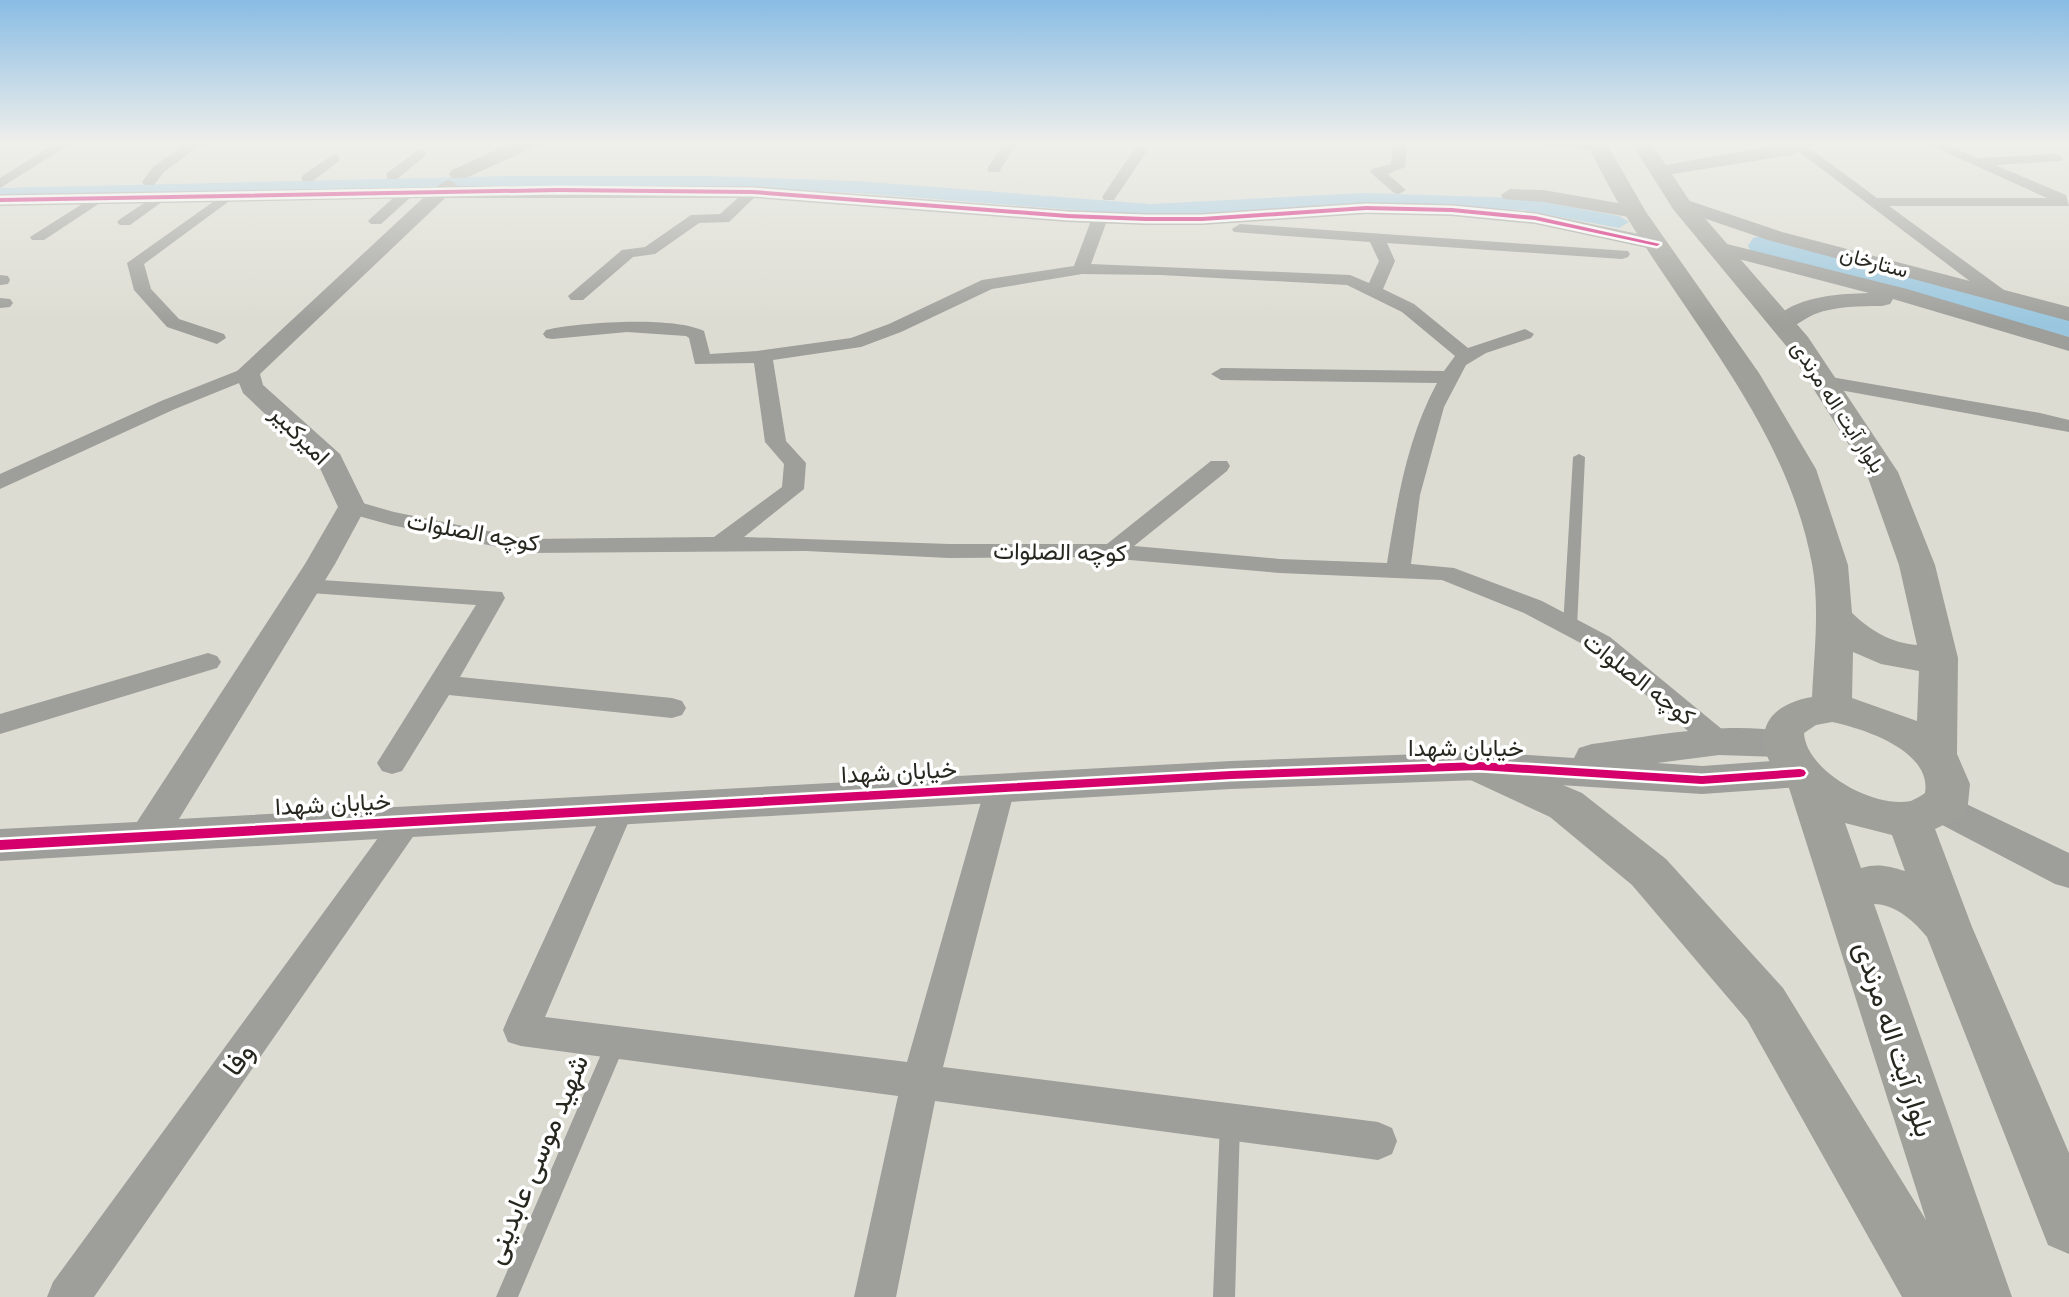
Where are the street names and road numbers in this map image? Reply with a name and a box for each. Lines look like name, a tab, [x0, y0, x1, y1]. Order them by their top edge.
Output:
street label: ستارخان	[1836, 239, 1911, 287]
street label: بلوار آیت اله مرندی	[1782, 335, 1892, 480]
street label: امیرکبیر	[260, 397, 338, 474]
street label: کوچه الصلوات	[404, 504, 542, 562]
street label: کوچه الصلوات	[993, 534, 1127, 572]
street label: کوچه الصلوات	[1575, 624, 1702, 735]
street label: خیابان شهدا	[1408, 731, 1524, 767]
street label: خیابان شهدا	[840, 752, 958, 794]
street label: خیابان شهدا	[274, 784, 392, 826]
street label: بلوار آیت اله مرندی	[1842, 936, 1945, 1143]
street label: وفا	[212, 1034, 266, 1086]
street label: شهید موسی عابدینی	[474, 1048, 601, 1271]

